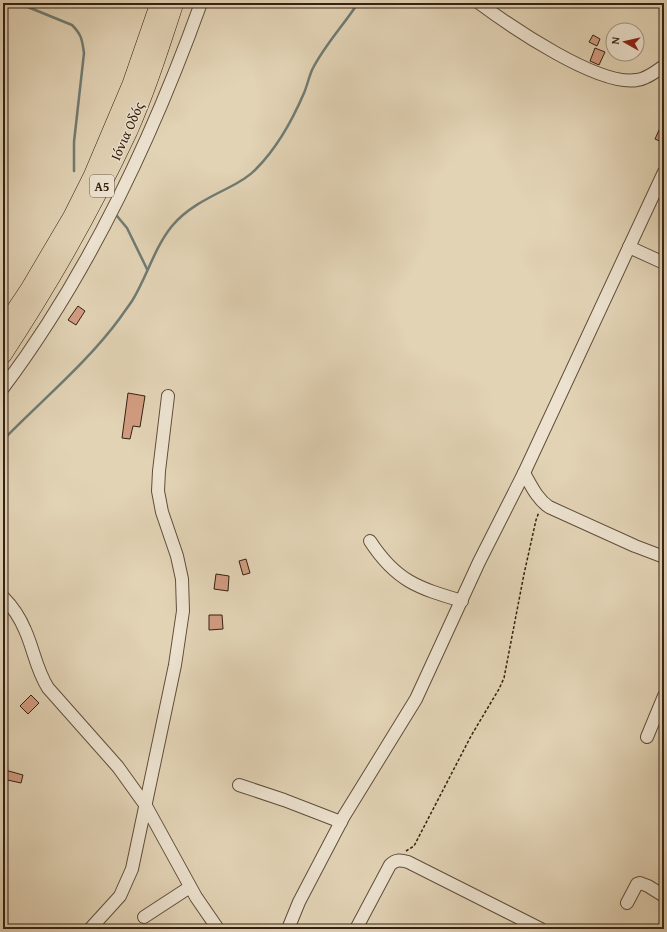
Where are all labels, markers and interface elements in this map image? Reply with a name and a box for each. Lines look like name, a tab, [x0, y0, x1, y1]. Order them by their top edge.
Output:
north arrow	[605, 22, 645, 62]
text: N	[607, 35, 624, 45]
street label: Ιόνια Οδός	[105, 98, 149, 163]
road number: Α5	[90, 175, 114, 197]

